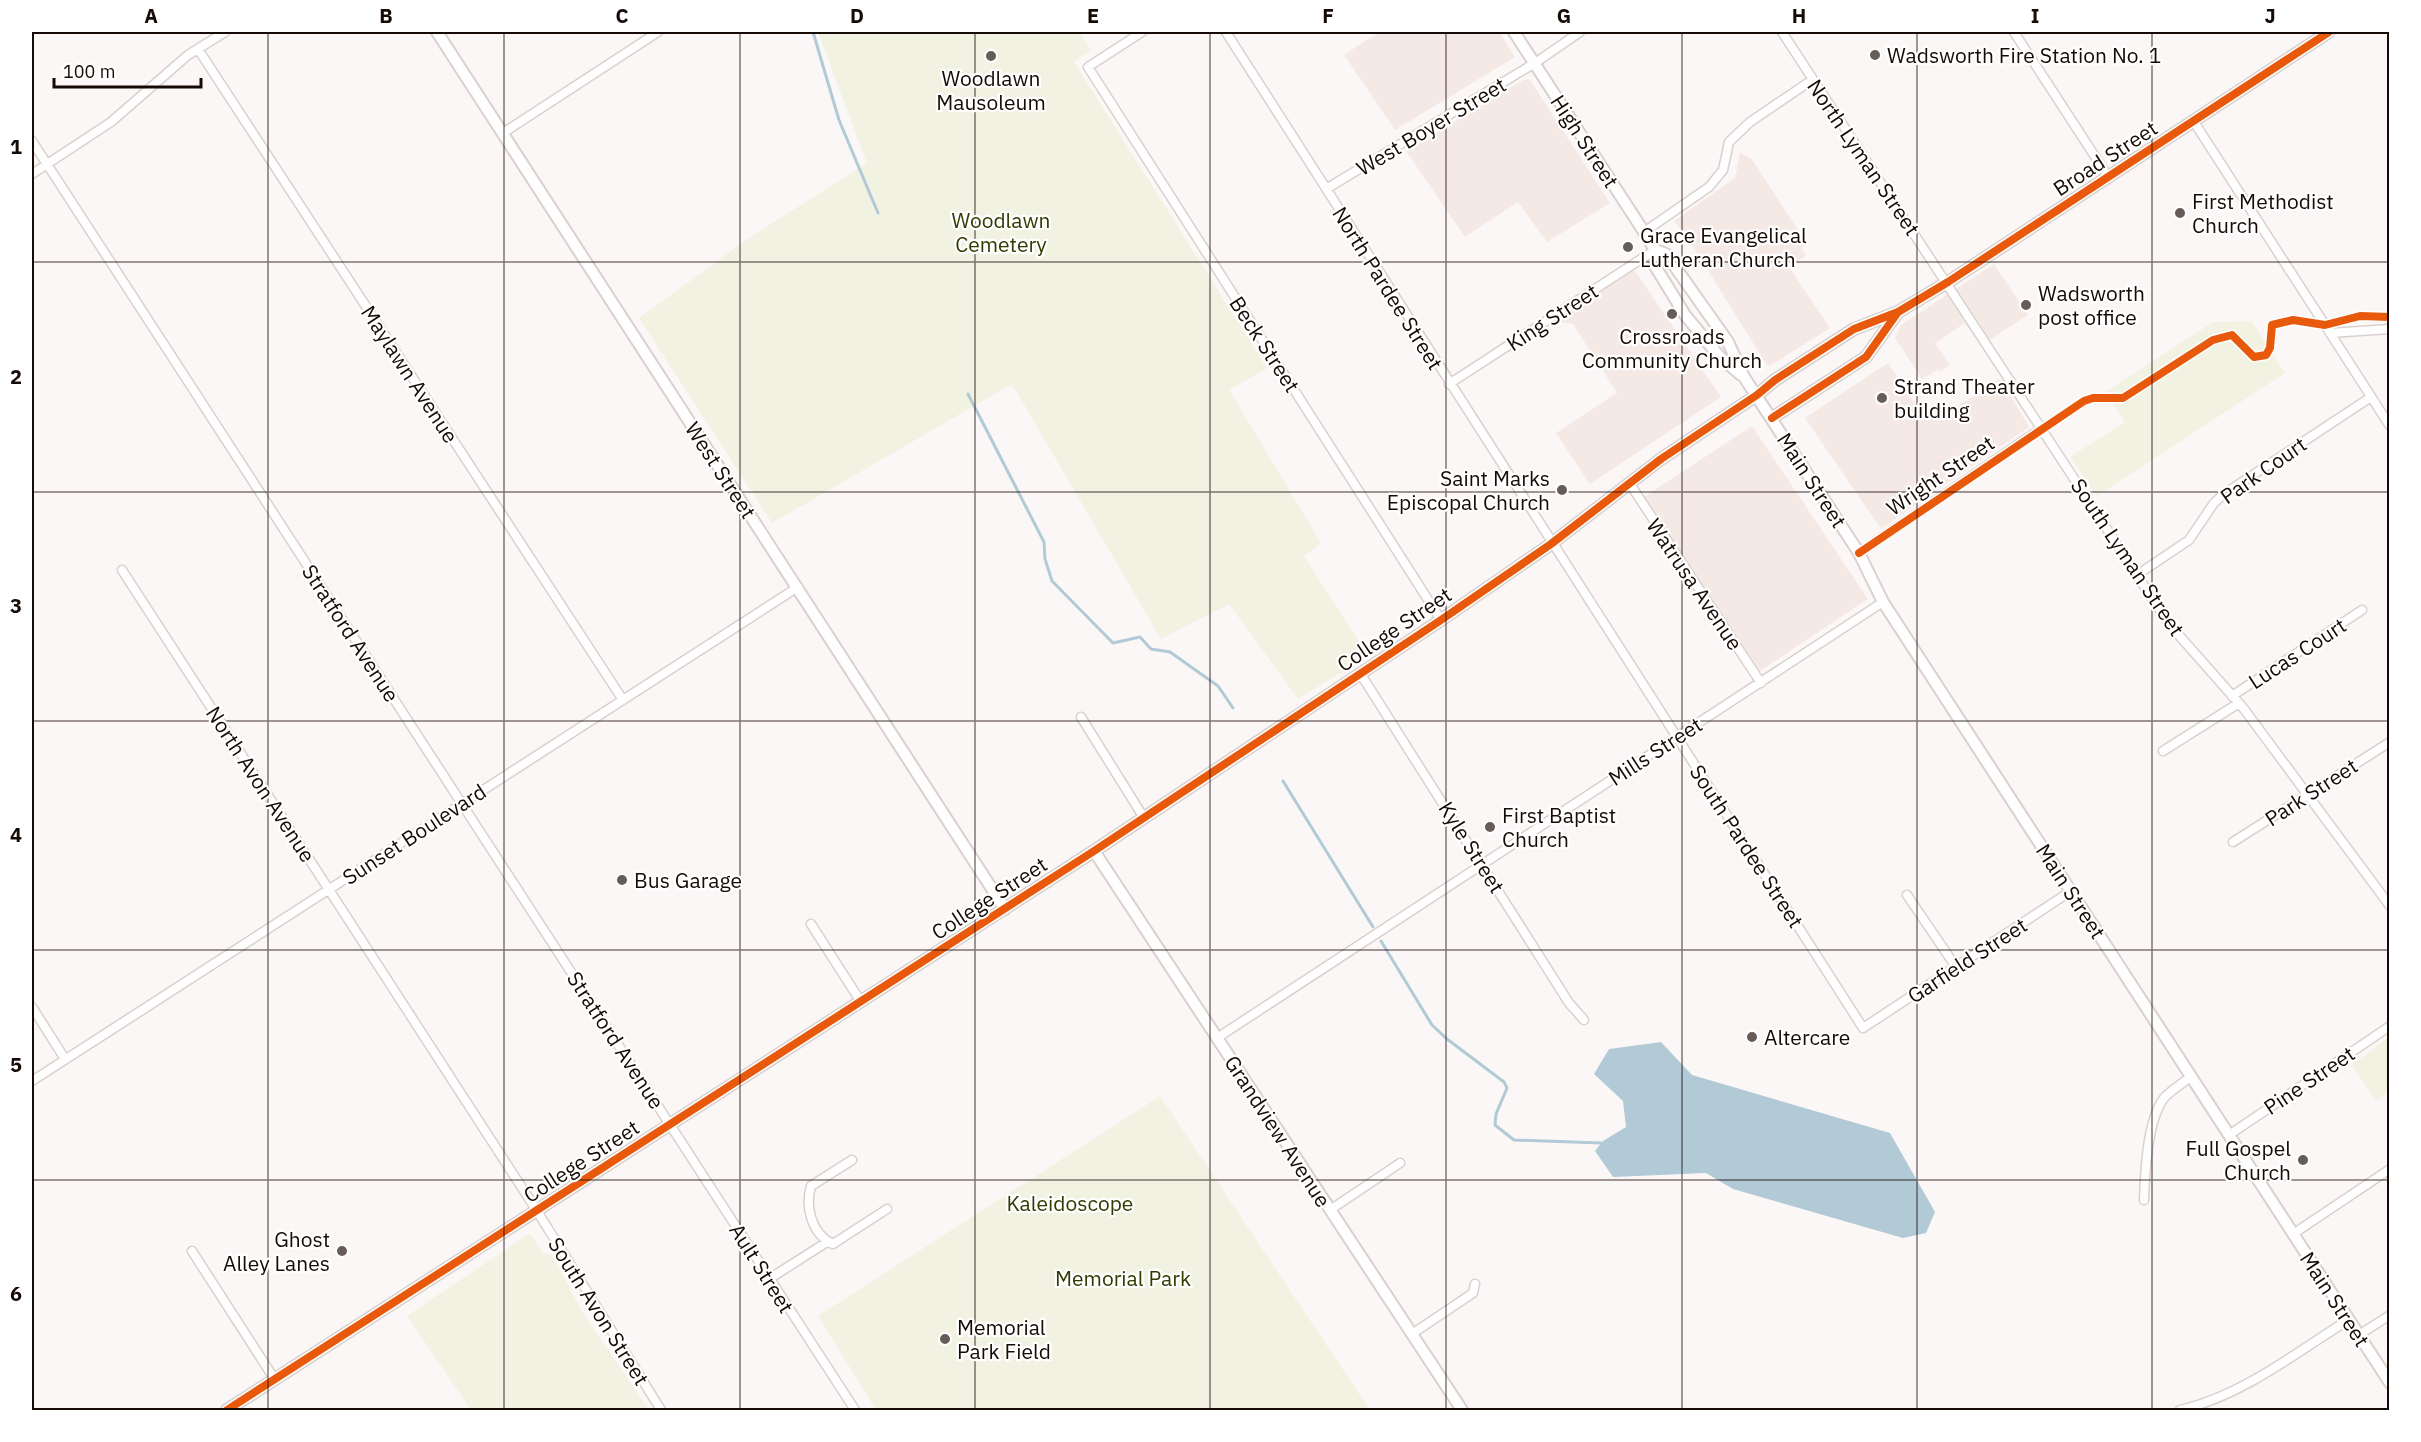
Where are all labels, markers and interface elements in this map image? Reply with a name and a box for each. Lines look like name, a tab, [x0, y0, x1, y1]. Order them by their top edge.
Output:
text: A	[144, 2, 158, 29]
text: B	[379, 2, 393, 29]
text: C	[615, 2, 629, 29]
text: D	[850, 2, 864, 29]
text: E	[1087, 2, 1099, 29]
text: F	[1322, 2, 1334, 29]
text: G	[1557, 2, 1571, 29]
text: H	[1792, 2, 1806, 29]
text: I	[2031, 2, 2039, 29]
text: J	[2264, 2, 2276, 29]
place label: Wadsworth Fire Station No. 1	[1887, 41, 2161, 69]
marker: Wadsworth Fire Station No. 1	[1868, 48, 1882, 62]
marker: Woodlawn Mausoleum	[984, 49, 998, 63]
scale bar	[54, 51, 201, 89]
text: 100 m	[63, 60, 115, 83]
place label: Woodlawn Mausoleum	[936, 64, 1046, 116]
street label: West Boyer Street	[1351, 70, 1511, 182]
street label: North Lyman Street	[1801, 73, 1927, 241]
street label: High Street	[1544, 89, 1626, 193]
street label: Broad Street	[2047, 114, 2163, 202]
text: 1	[10, 133, 22, 160]
place label: First Methodist Church	[2192, 187, 2334, 239]
street label: North Pardee Street	[1326, 201, 1450, 375]
park label: Woodlawn Cemetery	[951, 206, 1051, 258]
marker: First Methodist Church	[2173, 206, 2187, 220]
place label: Grace Evangelical Lutheran Church	[1640, 221, 1807, 273]
marker: Grace Evangelical Lutheran Church	[1621, 240, 1635, 254]
street label: King Street	[1501, 277, 1603, 357]
place label: Wadsworth post office	[2038, 279, 2145, 331]
street label: Beck Street	[1223, 290, 1307, 398]
marker: Wadsworth post office	[2019, 298, 2033, 312]
street label: Maylawn Avenue	[355, 300, 465, 448]
marker: Crossroads Community Church	[1665, 307, 1679, 321]
place label: Crossroads Community Church	[1582, 322, 1762, 374]
text: 2	[10, 363, 22, 390]
place label: Strand Theater building	[1894, 372, 2035, 424]
marker: Strand Theater building	[1875, 391, 1889, 405]
street label: West Street	[679, 416, 763, 524]
street label: Main Street	[1771, 427, 1853, 533]
street label: Wright Street	[1881, 429, 1999, 521]
street label: Park Court	[2214, 430, 2312, 510]
place label: Saint Marks Episcopal Church	[1387, 464, 1550, 516]
street label: South Lyman Street	[2065, 473, 2191, 641]
marker: Saint Marks Episcopal Church	[1555, 483, 1569, 497]
street label: Watrusa Avenue	[1641, 513, 1749, 655]
street label: Stratford Avenue	[296, 559, 406, 707]
street label: College Street	[1331, 580, 1457, 678]
text: 3	[10, 592, 22, 619]
street label: Lucas Court	[2243, 611, 2351, 695]
street label: North Avon Avenue	[200, 701, 322, 867]
street label: Mills Street	[1603, 710, 1707, 792]
street label: Park Street	[2259, 752, 2363, 832]
street label: South Pardee Street	[1684, 759, 1810, 933]
street label: Sunset Boulevard	[337, 777, 491, 891]
street label: Kyle Street	[1433, 796, 1511, 898]
place label: First Baptist Church	[1502, 801, 1616, 853]
marker: First Baptist Church	[1483, 820, 1497, 834]
text: 4	[10, 821, 22, 848]
street label: Main Street	[2030, 838, 2112, 944]
street label: College Street	[926, 850, 1052, 946]
place label: Bus Garage	[634, 866, 742, 894]
marker: Bus Garage	[615, 873, 629, 887]
street label: Garfield Street	[1902, 911, 2032, 1009]
street label: Stratford Avenue	[561, 966, 671, 1114]
place label: Altercare	[1764, 1023, 1850, 1051]
marker: Altercare	[1745, 1030, 1759, 1044]
street label: Pine Street	[2258, 1039, 2360, 1121]
street label: Grandview Avenue	[1218, 1050, 1338, 1212]
text: 5	[10, 1051, 22, 1078]
street label: College Street	[518, 1113, 644, 1209]
place label: Full Gospel Church	[2186, 1134, 2291, 1186]
marker: Full Gospel Church	[2296, 1153, 2310, 1167]
park label: Kaleidoscope	[1007, 1189, 1133, 1217]
street label: Ault Street	[723, 1218, 801, 1318]
place label: Ghost Alley Lanes	[223, 1225, 330, 1277]
street label: South Avon Street	[542, 1232, 656, 1390]
marker: Ghost Alley Lanes	[335, 1244, 349, 1258]
street label: Main Street	[2294, 1246, 2376, 1352]
park label: Memorial Park	[1055, 1264, 1191, 1292]
text: 6	[10, 1280, 22, 1307]
place label: Memorial Park Field	[957, 1313, 1051, 1365]
marker: Memorial Park Field	[938, 1332, 952, 1346]

